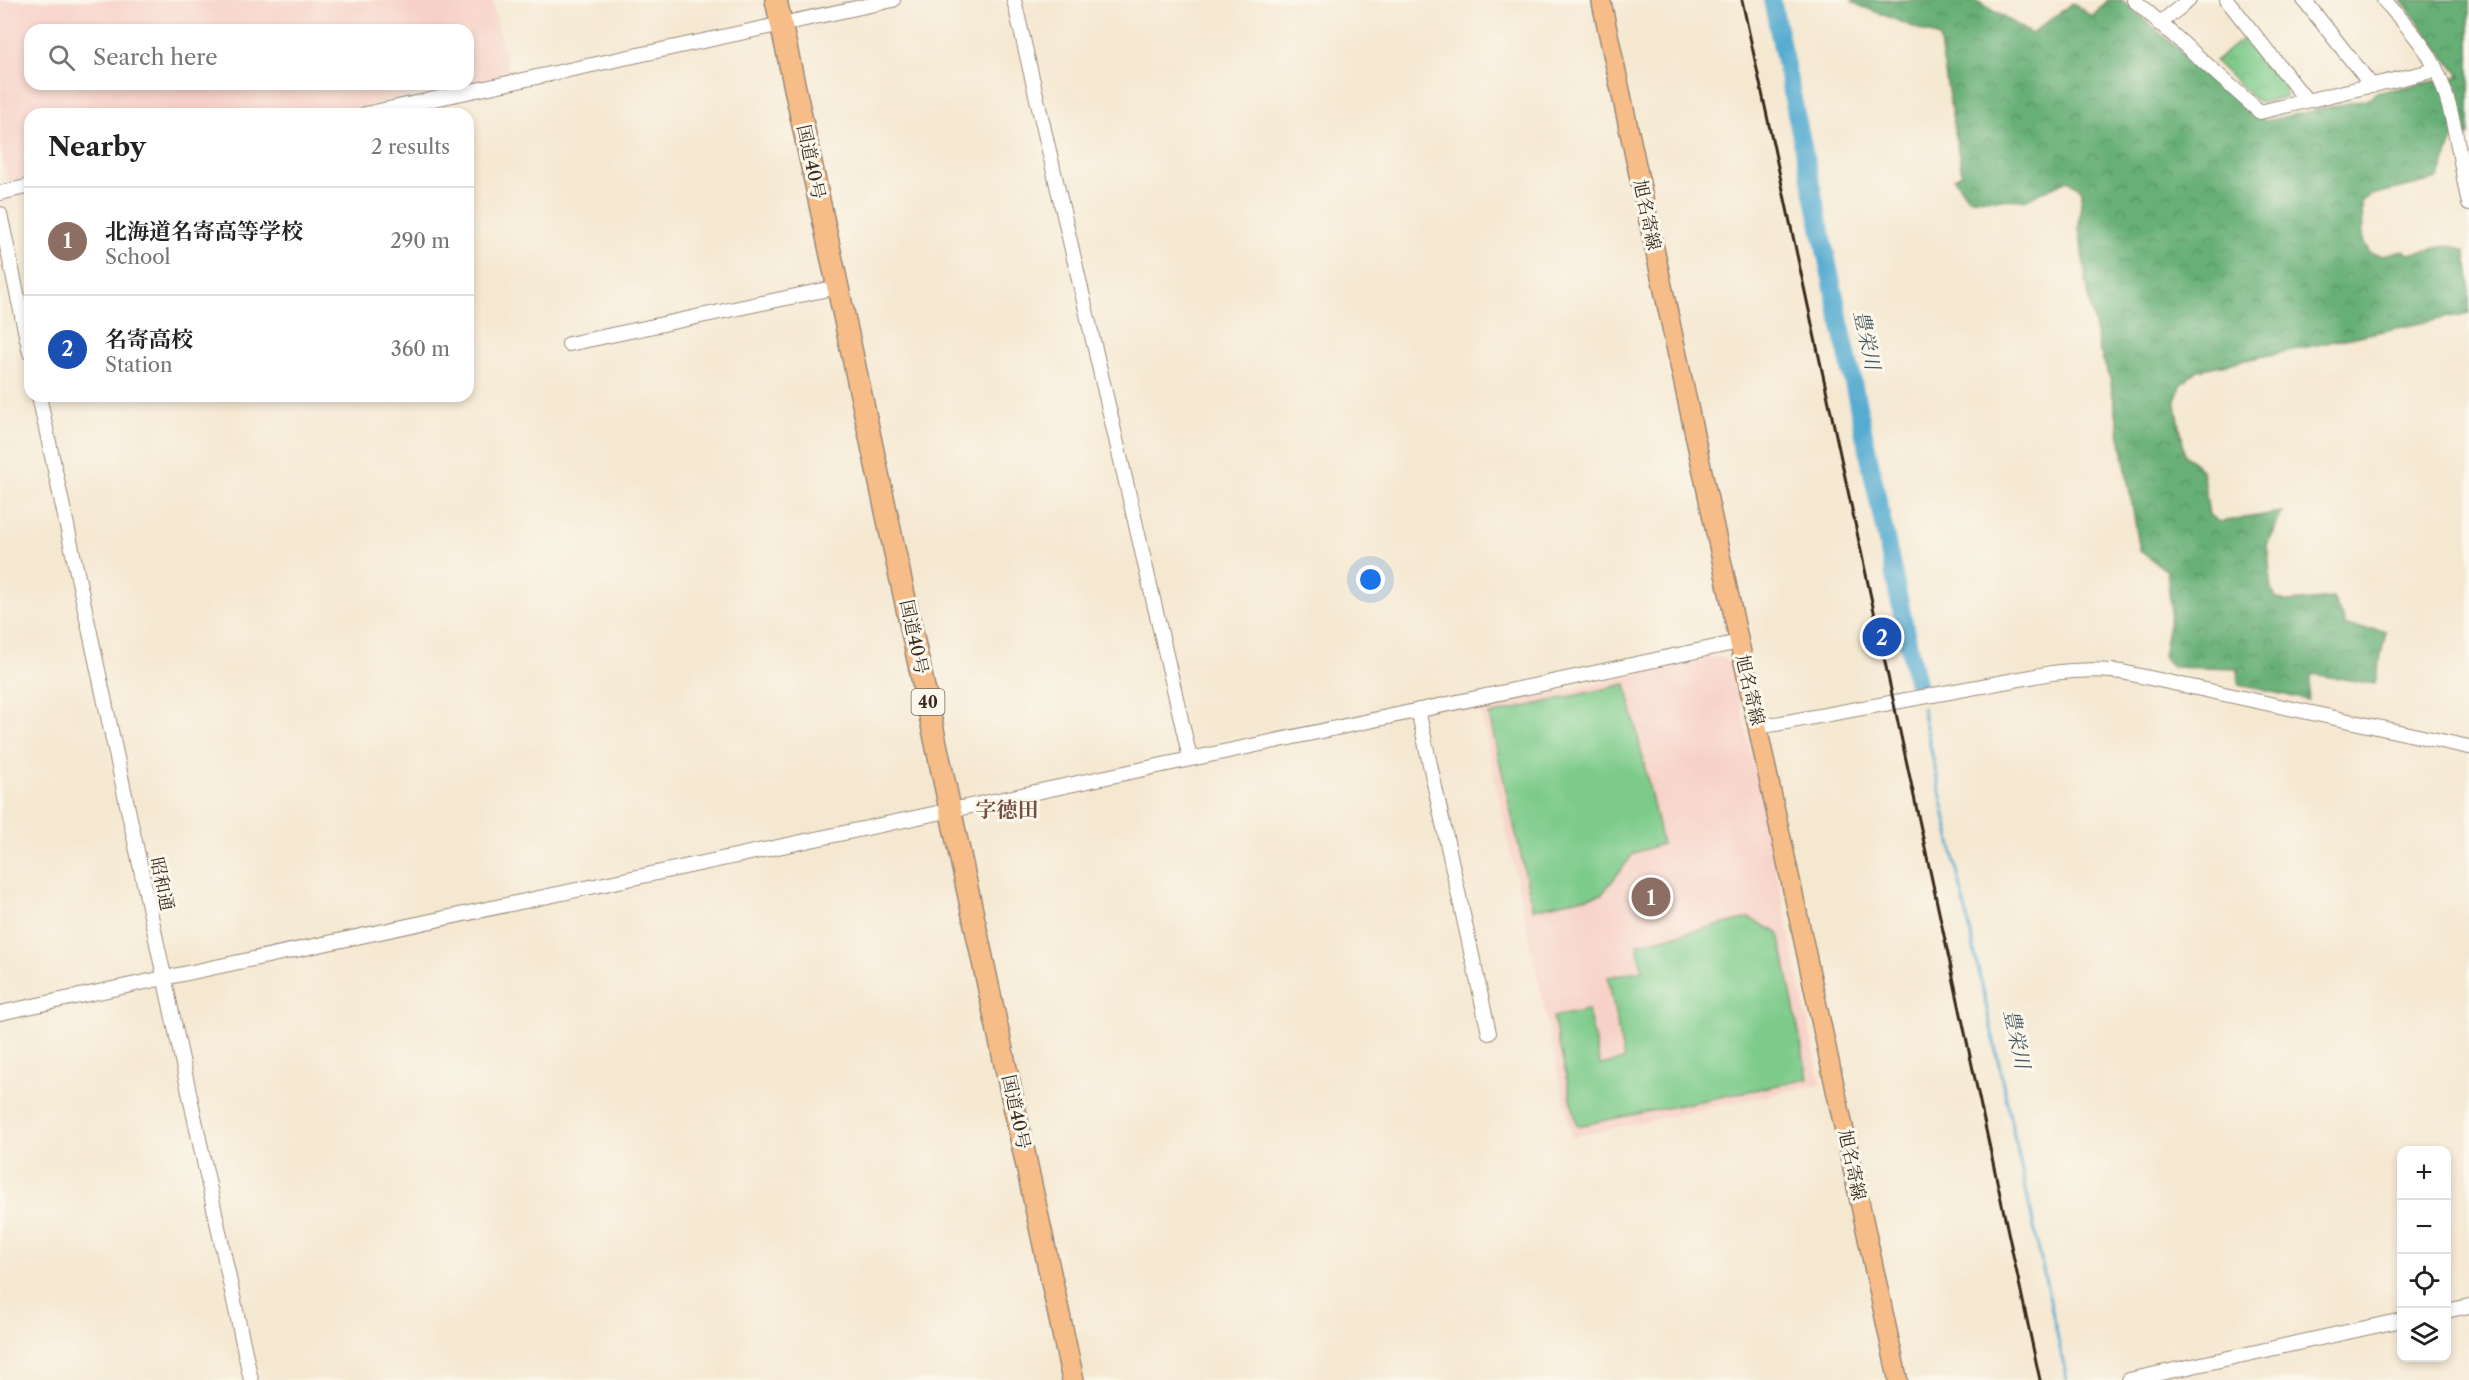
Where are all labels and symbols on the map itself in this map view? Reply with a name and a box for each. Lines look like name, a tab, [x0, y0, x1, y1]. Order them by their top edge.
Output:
street label: 国道40号	[792, 123, 830, 201]
street label: 旭名寄線	[1629, 177, 1665, 253]
water label: 豊栄川	[1849, 308, 1885, 374]
your location	[1356, 565, 1385, 594]
street label: 国道40号	[895, 598, 933, 676]
pin: 2	[1862, 614, 1902, 660]
street label: 旭名寄線	[1731, 652, 1769, 728]
road number: 40	[912, 689, 944, 715]
district label: 字徳田	[976, 797, 1039, 822]
street label: 昭和通	[146, 855, 178, 913]
pin: 1	[1632, 874, 1670, 920]
water label: 豊栄川	[1999, 1007, 2035, 1073]
street label: 国道40号	[997, 1073, 1035, 1151]
street label: 旭名寄線	[1834, 1127, 1870, 1203]

